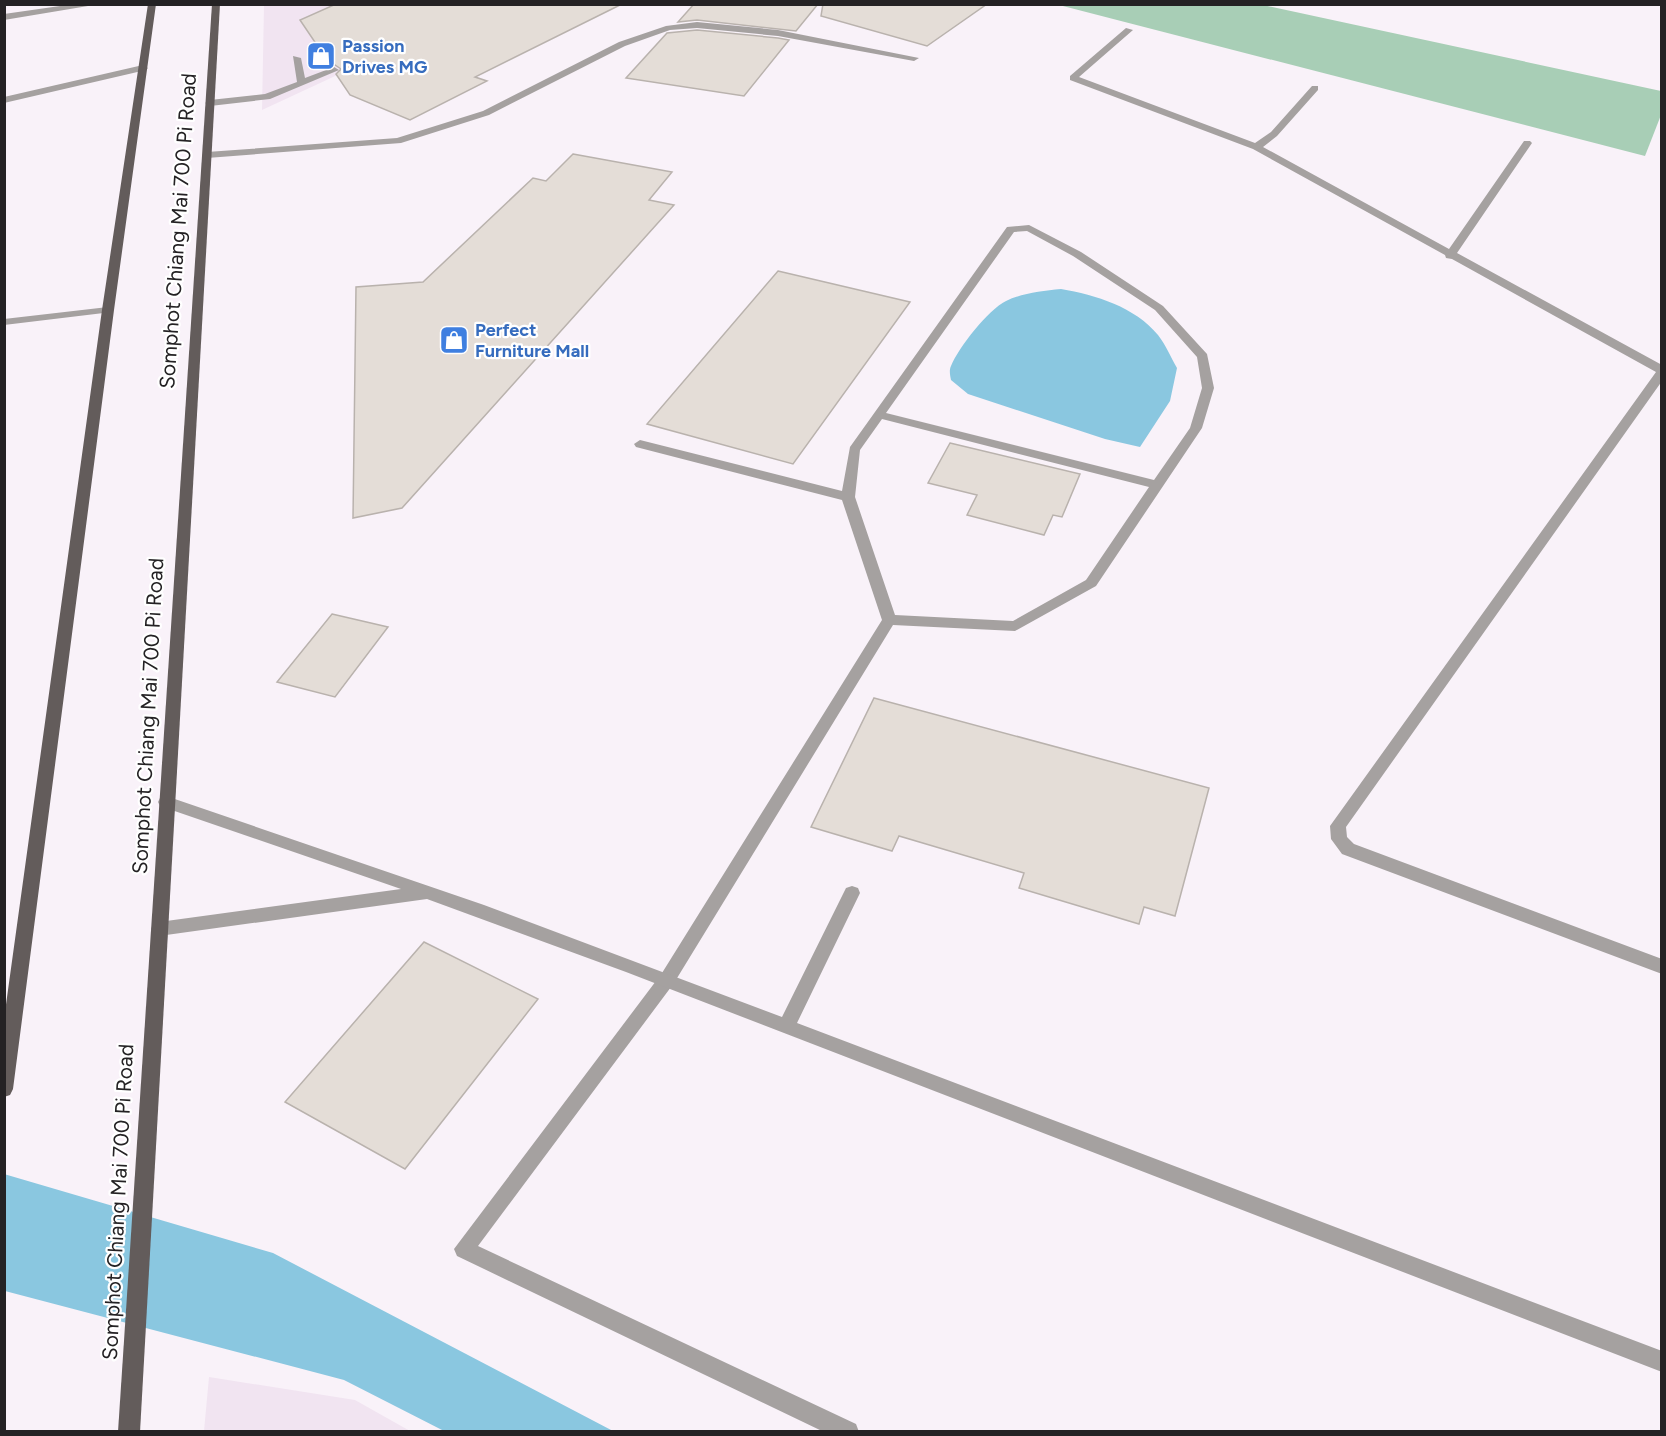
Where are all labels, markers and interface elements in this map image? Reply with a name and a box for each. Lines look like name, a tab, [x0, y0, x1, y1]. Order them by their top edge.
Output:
place label: Passion Drives MG	[342, 35, 427, 78]
shop icon: Passion Drives MG	[305, 40, 337, 72]
street label: Somphot Chiang Mai 700 Pi Road	[154, 72, 201, 390]
place label: Perfect Furniture Mall	[475, 319, 589, 362]
shop icon: Perfect Furniture Mall	[438, 324, 470, 356]
street label: Somphot Chiang Mai 700 Pi Road	[127, 557, 168, 875]
street label: Somphot Chiang Mai 700 Pi Road	[97, 1043, 138, 1361]

